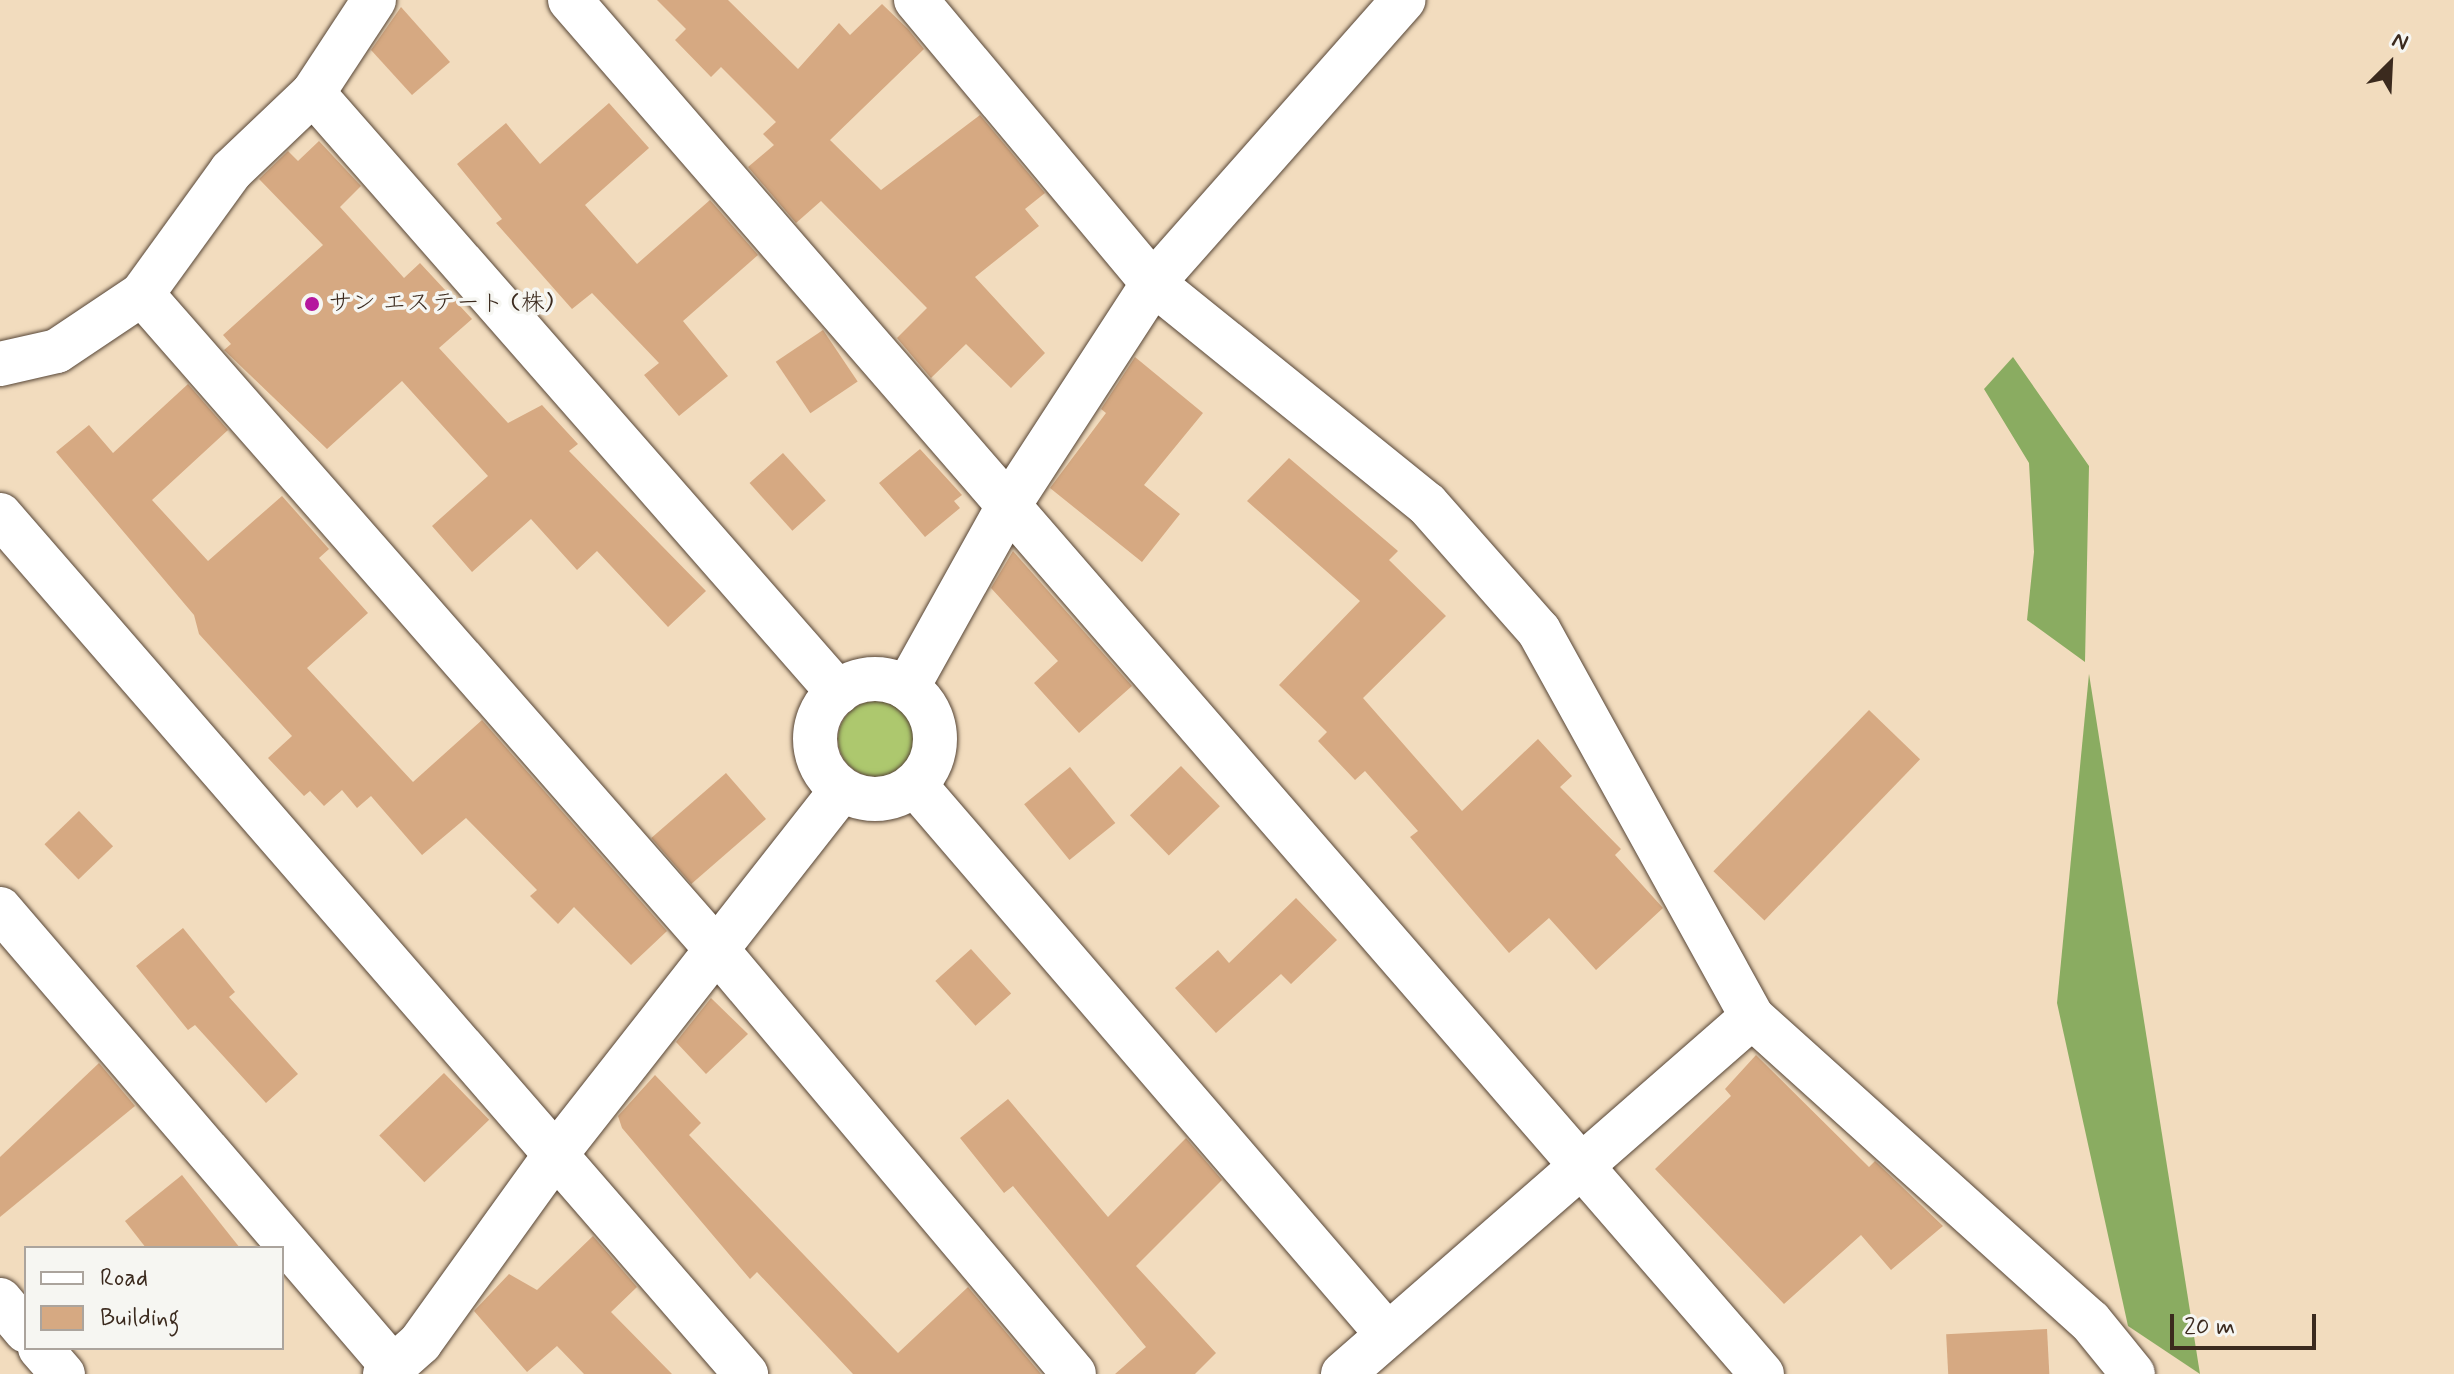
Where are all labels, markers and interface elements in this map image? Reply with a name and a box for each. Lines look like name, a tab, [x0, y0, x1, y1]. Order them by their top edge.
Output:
north arrow	[2350, 24, 2430, 104]
text: N	[2387, 26, 2412, 58]
place label: サン エステート (株)	[328, 290, 552, 318]
marker: サン エステート (株)	[303, 295, 321, 313]
legend	[24, 1246, 284, 1350]
text: Road	[100, 1263, 148, 1294]
scale bar	[2174, 1298, 2320, 1348]
text: Building	[100, 1303, 180, 1334]
text: 20 m	[2184, 1312, 2235, 1343]

